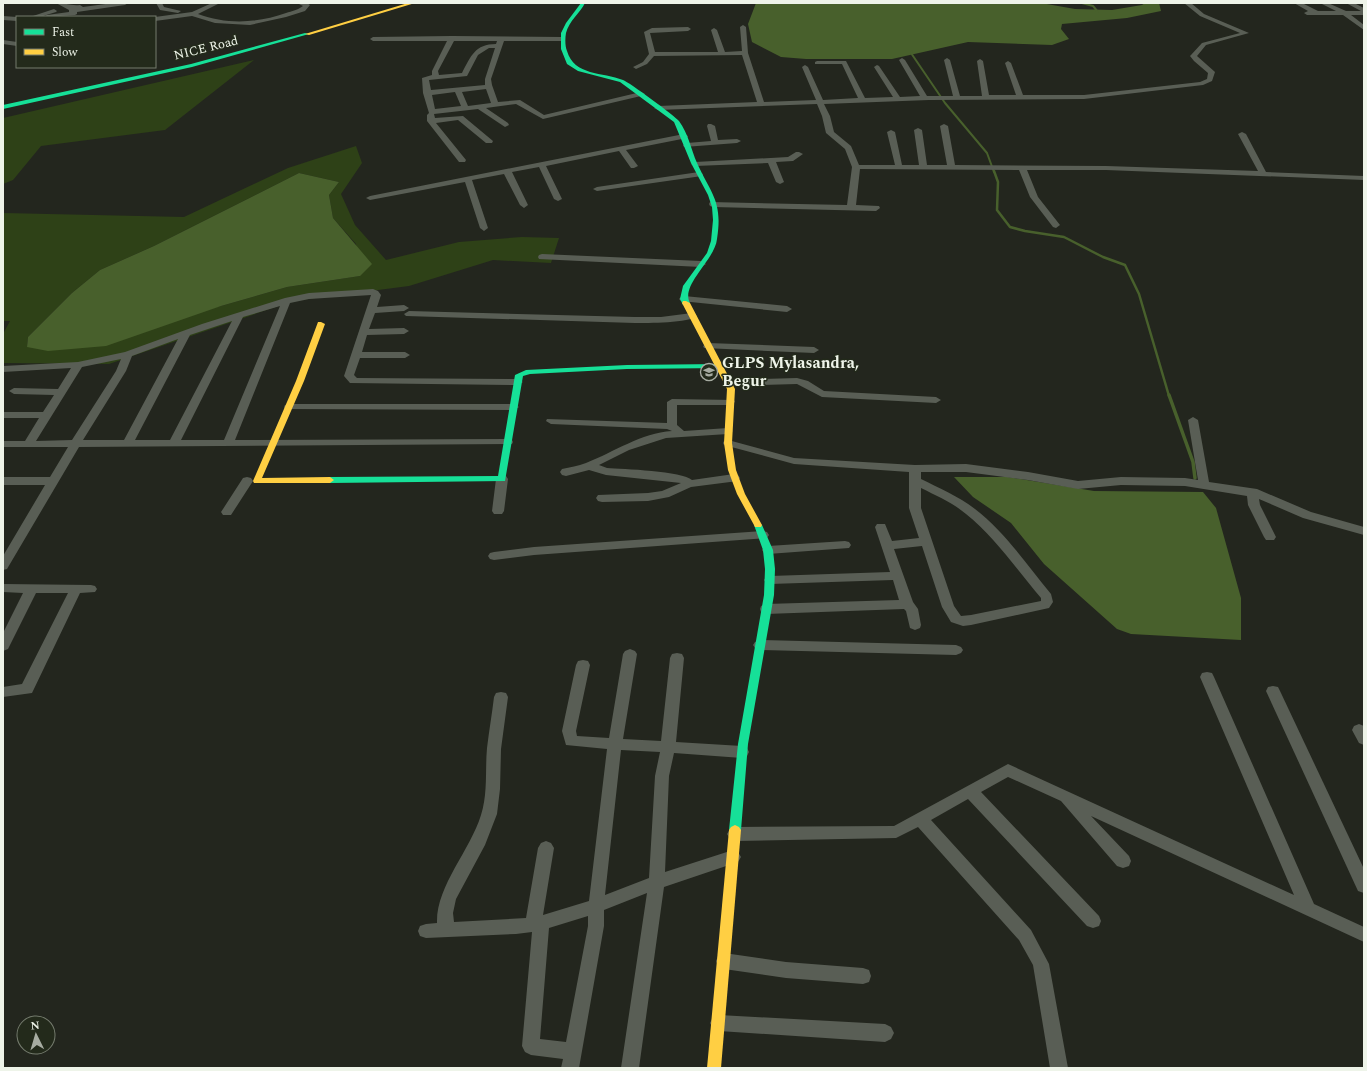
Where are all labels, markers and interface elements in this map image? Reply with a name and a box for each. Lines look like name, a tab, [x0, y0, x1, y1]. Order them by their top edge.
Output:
legend	[16, 16, 156, 68]
text: Fast	[52, 23, 74, 42]
street label: NICE Road	[172, 30, 240, 66]
text: Slow	[52, 43, 78, 62]
place label: GLPS Mylasandra, Begur	[722, 351, 859, 393]
school or university icon: GLPS Mylasandra, Begur	[699, 362, 719, 382]
north arrow	[16, 1015, 56, 1055]
text: N	[30, 1017, 40, 1034]

